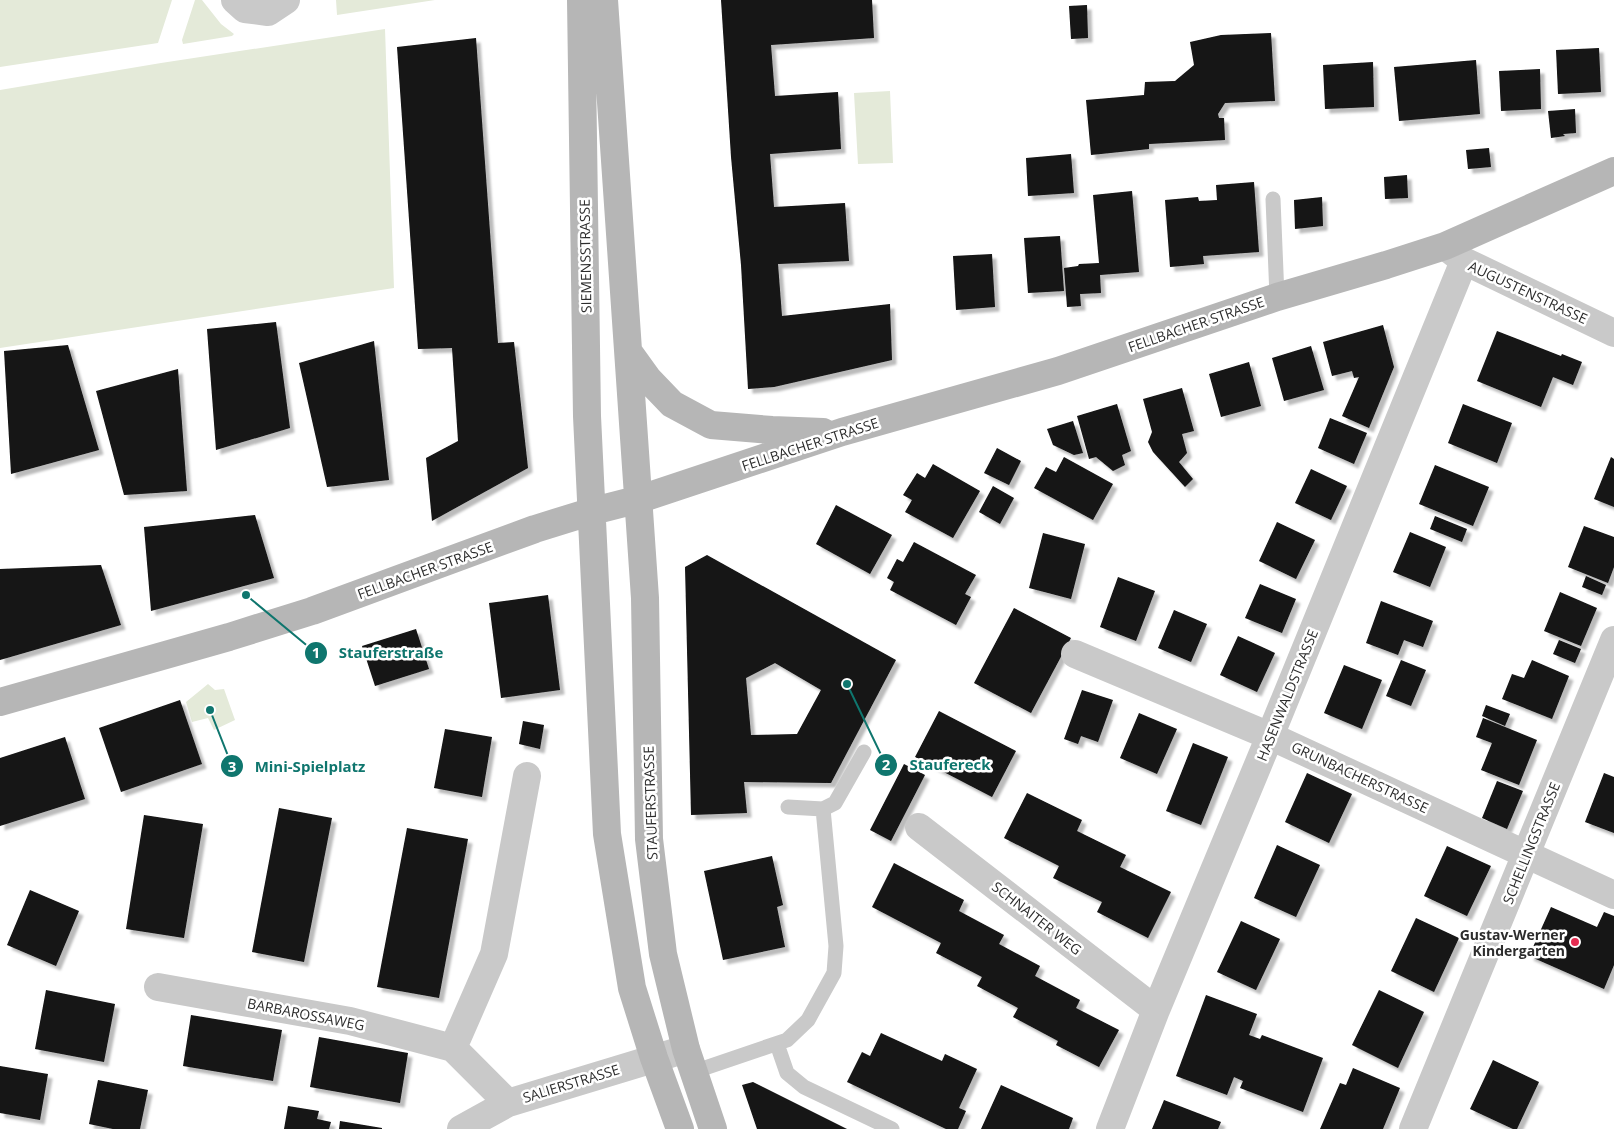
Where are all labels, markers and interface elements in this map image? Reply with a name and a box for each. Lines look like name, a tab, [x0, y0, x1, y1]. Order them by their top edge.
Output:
street label: SIEMENSSTRASSE	[575, 199, 595, 313]
street label: AUGUSTENSTRASSE	[1465, 256, 1591, 328]
street label: FELLBACHER STRASSE	[1125, 292, 1267, 356]
street label: FELLBACHER STRASSE	[739, 413, 881, 475]
street label: FELLBACHER STRASSE	[355, 537, 495, 603]
street label: HASENWALDSTRASSE	[1252, 626, 1322, 764]
callout: Stauferstraße	[304, 638, 454, 668]
text: 1	[312, 642, 320, 662]
text: Stauferstraße	[339, 642, 443, 662]
street label: GRUNBACHERSTRASSE	[1288, 737, 1432, 817]
street label: STAUFERSTRASSE	[639, 746, 661, 860]
callout: Staufereck	[874, 750, 1000, 780]
callout: Mini-Spielplatz	[220, 751, 375, 781]
text: 2	[882, 754, 891, 774]
text: Staufereck	[909, 754, 991, 774]
text: 3	[228, 756, 236, 776]
text: Mini-Spielplatz	[255, 756, 365, 776]
street label: SCHELLINGSTRASSE	[1498, 779, 1564, 907]
street label: SCHNAITER WEG	[988, 877, 1086, 959]
place label: Gustav-Werner Kindergarten	[1460, 925, 1566, 960]
marker: Gustav-Werner Kindergarten	[1569, 936, 1581, 948]
street label: BARBAROSSAWEG	[246, 993, 366, 1035]
street label: SALIERSTRASSE	[520, 1059, 622, 1107]

